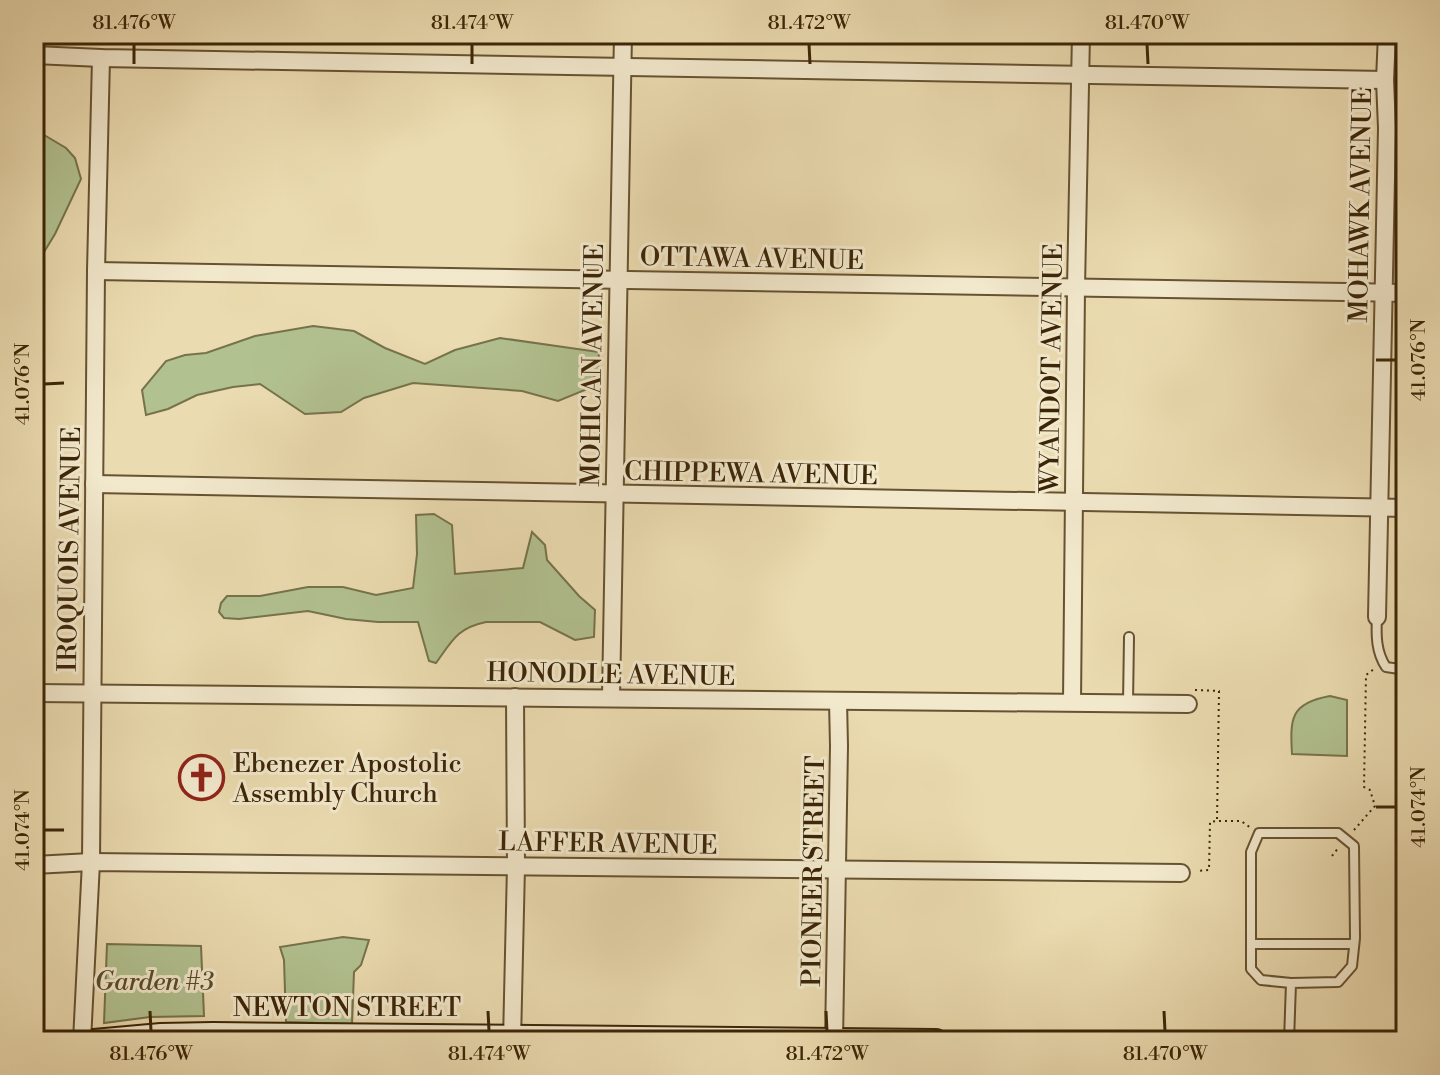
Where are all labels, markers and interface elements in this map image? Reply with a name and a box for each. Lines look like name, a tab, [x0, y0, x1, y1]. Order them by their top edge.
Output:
text: 81.476°W	[92, 11, 177, 36]
text: 81.474°W	[431, 11, 514, 36]
text: 81.472°W	[767, 11, 851, 36]
text: 81.470°W	[1105, 11, 1190, 36]
street label: MOHAWK AVENUE	[1343, 87, 1379, 323]
street label: OTTAWA AVENUE	[640, 241, 864, 277]
street label: MOHICAN AVENUE	[575, 243, 611, 487]
street label: WYANDOT AVENUE	[1034, 243, 1070, 494]
text: 41.076°N	[1407, 319, 1432, 401]
text: 41.076°N	[11, 343, 36, 425]
street label: IROQUOIS AVENUE	[52, 426, 88, 672]
street label: CHIPPEWA AVENUE	[624, 456, 878, 492]
street label: HONODLE AVENUE	[486, 657, 736, 693]
place label: Ebenezer Apostolic Assembly Church	[232, 748, 462, 810]
church icon: Ebenezer Apostolic Assembly Church	[178, 754, 226, 802]
street label: PIONEER STREET	[796, 755, 832, 987]
text: 41.074°N	[1407, 766, 1432, 848]
text: 41.074°N	[11, 789, 36, 871]
street label: LAFFER AVENUE	[498, 826, 718, 862]
park label: Garden #3	[94, 966, 214, 998]
street label: NEWTON STREET	[233, 992, 461, 1024]
text: 81.476°W	[109, 1042, 194, 1067]
text: 81.474°W	[448, 1042, 531, 1067]
text: 81.472°W	[785, 1042, 869, 1067]
text: 81.470°W	[1123, 1042, 1208, 1067]

